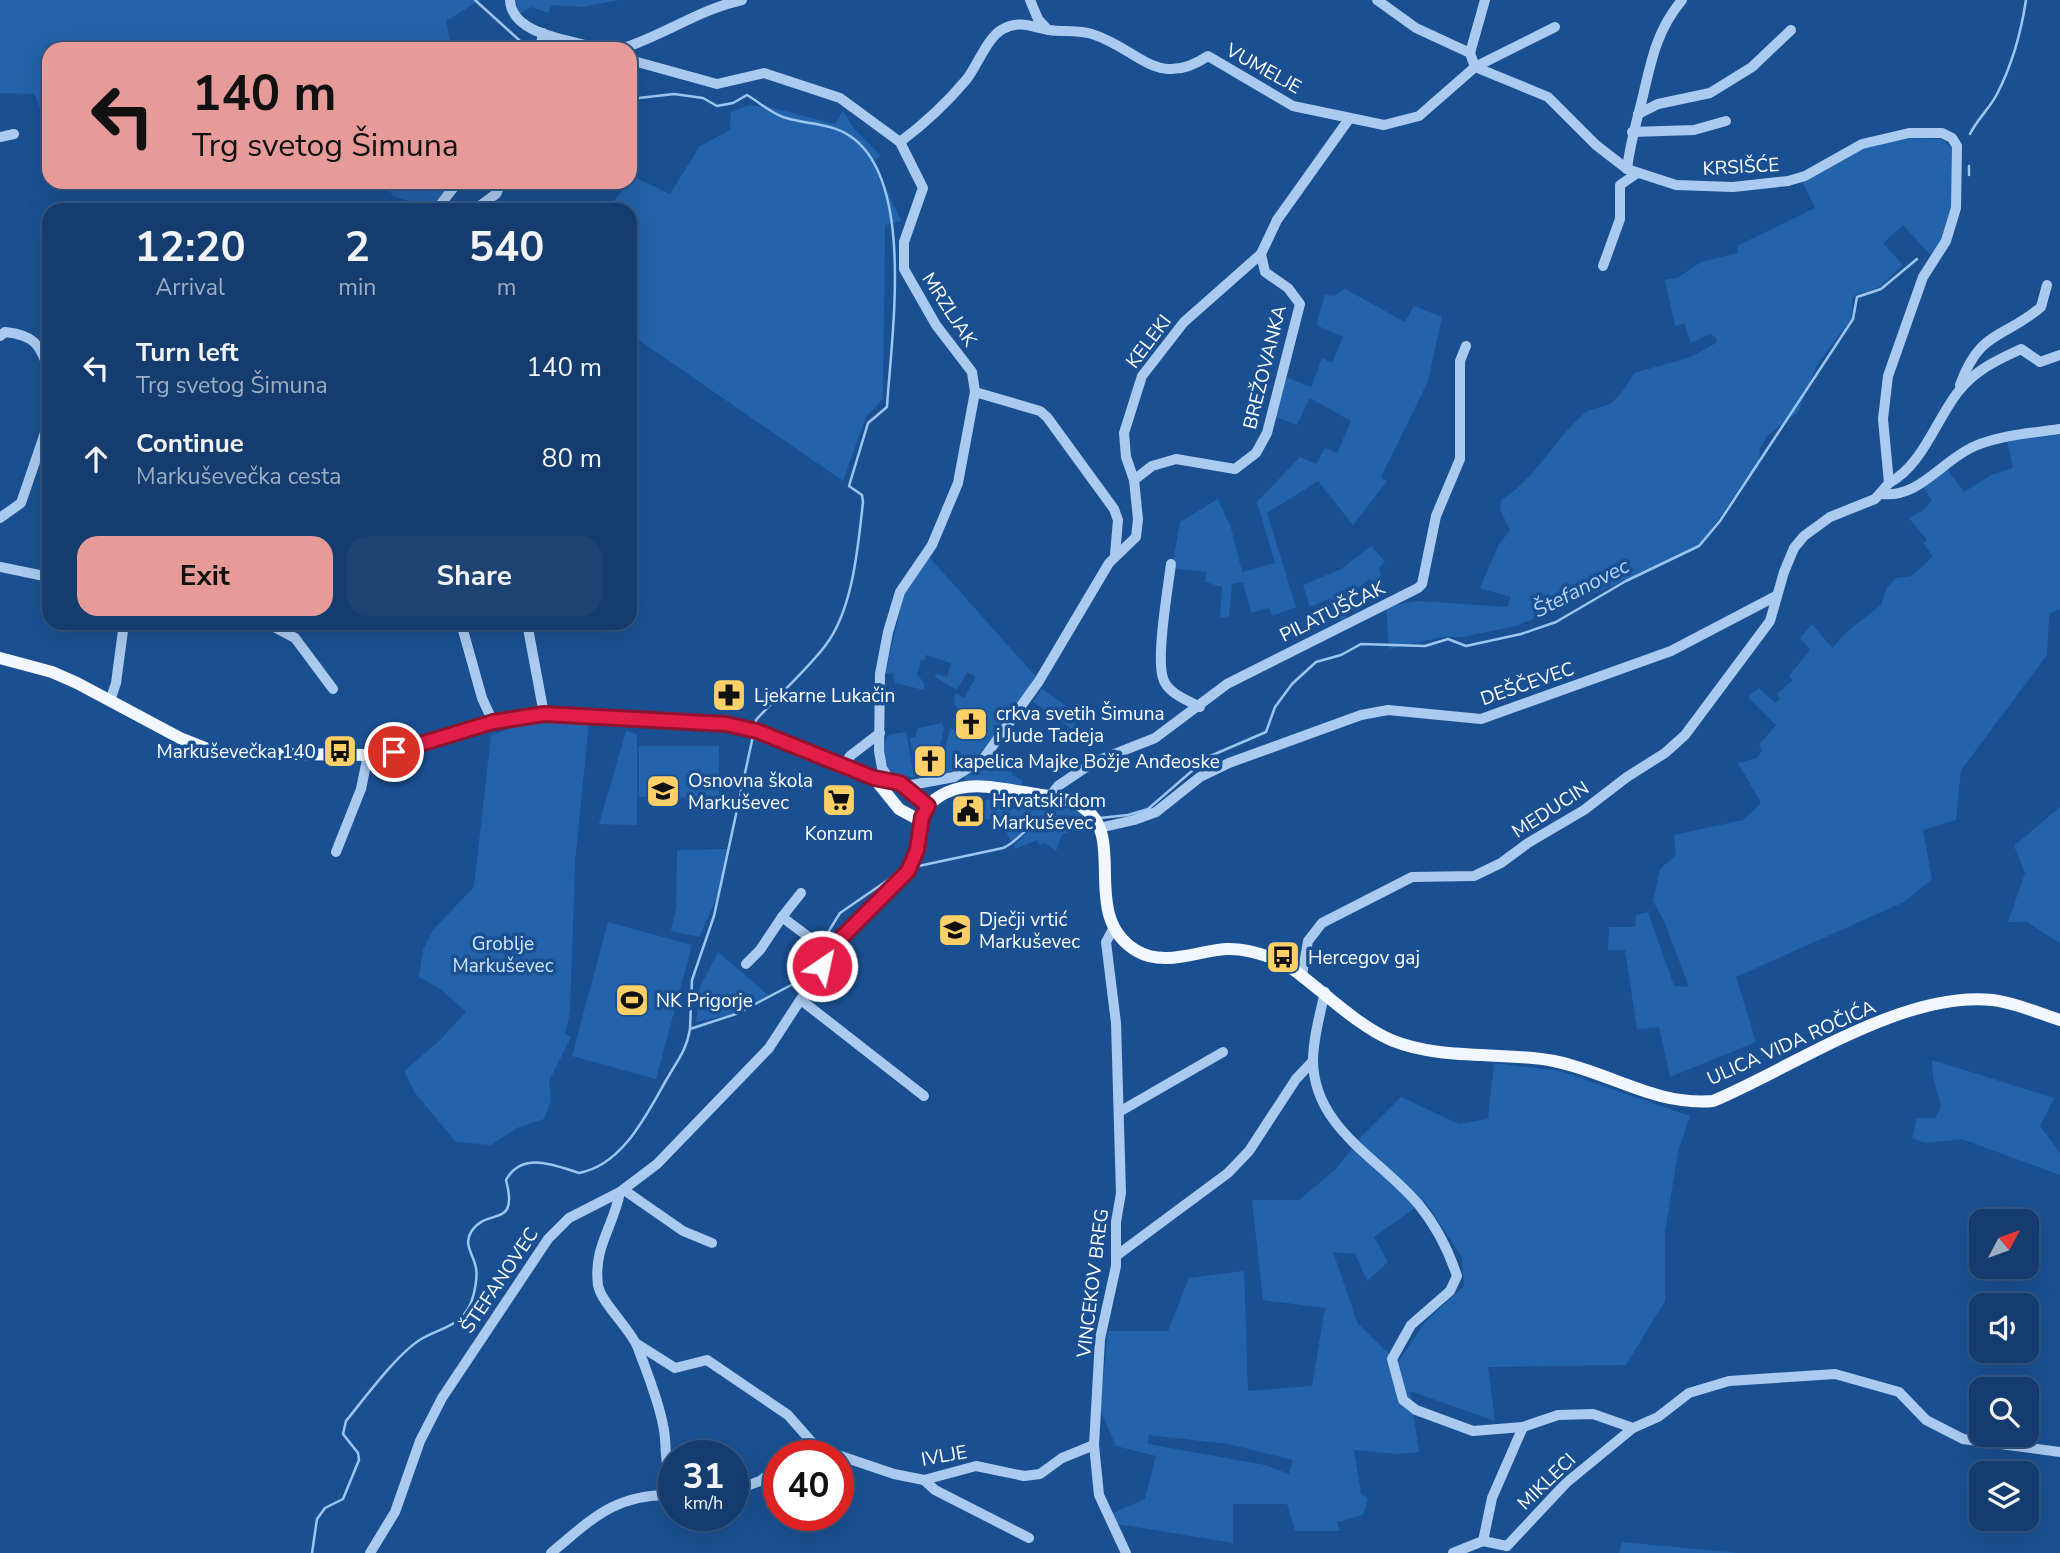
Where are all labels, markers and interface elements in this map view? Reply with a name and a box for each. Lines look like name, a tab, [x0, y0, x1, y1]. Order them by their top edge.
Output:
street label: VUMELJE	[1220, 37, 1306, 100]
text: 140 m	[192, 60, 336, 127]
icon: left	[77, 70, 168, 161]
text: Trg svetog Šimuna	[192, 124, 459, 167]
street label: KRSIŠĆE	[1702, 152, 1780, 182]
text: 12:20	[135, 219, 246, 276]
text: 2	[345, 219, 370, 276]
text: 540	[469, 219, 544, 276]
street label: MRZLJAK	[916, 268, 983, 352]
text: Arrival	[156, 272, 225, 303]
text: min	[338, 272, 376, 303]
text: m	[497, 272, 517, 303]
street label: BREŽOVANKA	[1237, 302, 1293, 432]
street label: KELEKI	[1120, 309, 1178, 374]
text: Turn left	[136, 335, 239, 370]
icon: left	[77, 349, 115, 387]
text: 140 m	[526, 350, 602, 385]
text: Trg svetog Šimuna	[136, 370, 328, 401]
text: Continue	[136, 426, 244, 461]
icon: ahead	[77, 440, 115, 478]
text: 80 m	[542, 441, 602, 476]
text: Markuševečka cesta	[136, 461, 342, 492]
button: Exit	[77, 536, 333, 616]
button: Share	[347, 536, 602, 616]
water label: Štefanovec	[1528, 552, 1634, 624]
street label: PILATUŠČAK	[1275, 575, 1391, 649]
street label: DEŠČEVEC	[1477, 656, 1578, 712]
pharmacy icon: Ljekarne Lukačin	[710, 676, 748, 714]
place label: Ljekarne Lukačin	[754, 683, 895, 709]
place label: crkva svetih Šimuna i Jude Tadeja	[996, 701, 1165, 749]
church icon: crkva svetih Šimuna i Jude Tadeja	[952, 705, 990, 743]
pin	[364, 722, 424, 782]
bus stop icon: Markuševečka 140	[321, 732, 359, 770]
icon: arrive	[375, 733, 413, 771]
place label: Markuševečka 140	[156, 739, 316, 765]
church icon: kapelica Majke Božje Anđeoske	[911, 742, 949, 780]
place label: kapelica Majke Božje Anđeoske	[954, 749, 1220, 775]
place label: Osnovna škola Markuševec	[688, 768, 813, 816]
school or university icon: Osnovna škola Markuševec	[644, 772, 682, 810]
street label: MEDUCIN	[1507, 775, 1594, 844]
supermarket icon: Konzum	[820, 781, 858, 819]
place label: Hrvatski dom Markuševec	[992, 788, 1106, 836]
public building icon: Hrvatski dom Markuševec	[949, 792, 987, 830]
place label: Konzum	[805, 821, 873, 847]
place label: Dječji vrtić Markuševec	[979, 907, 1080, 955]
school or university icon: Dječji vrtić Markuševec	[936, 911, 974, 949]
position arrow	[785, 929, 859, 1003]
park label: Groblje Markuševec	[453, 931, 554, 979]
bus stop icon: Hercegov gaj	[1264, 938, 1302, 976]
place label: Hercegov gaj	[1308, 945, 1420, 971]
sports icon: NK Prigorje	[613, 981, 651, 1019]
place label: NK Prigorje	[656, 988, 753, 1014]
street label: ULICA VIDA ROČIĆA	[1703, 994, 1880, 1092]
street label: VINCEKOV BREG	[1071, 1207, 1115, 1360]
north arrow	[1969, 1209, 2039, 1279]
map controls	[1969, 1209, 2039, 1531]
street label: ŠTEFANOVEC	[455, 1223, 545, 1339]
button: sound	[1969, 1293, 2039, 1363]
button: search	[1969, 1377, 2039, 1447]
street label: IVLJE	[919, 1439, 969, 1473]
speed limit sign: 40	[763, 1440, 854, 1531]
street label: MIKLECI	[1512, 1447, 1582, 1516]
text: 31	[682, 1453, 725, 1500]
button: layers	[1969, 1461, 2039, 1531]
text: km/h	[684, 1491, 723, 1515]

